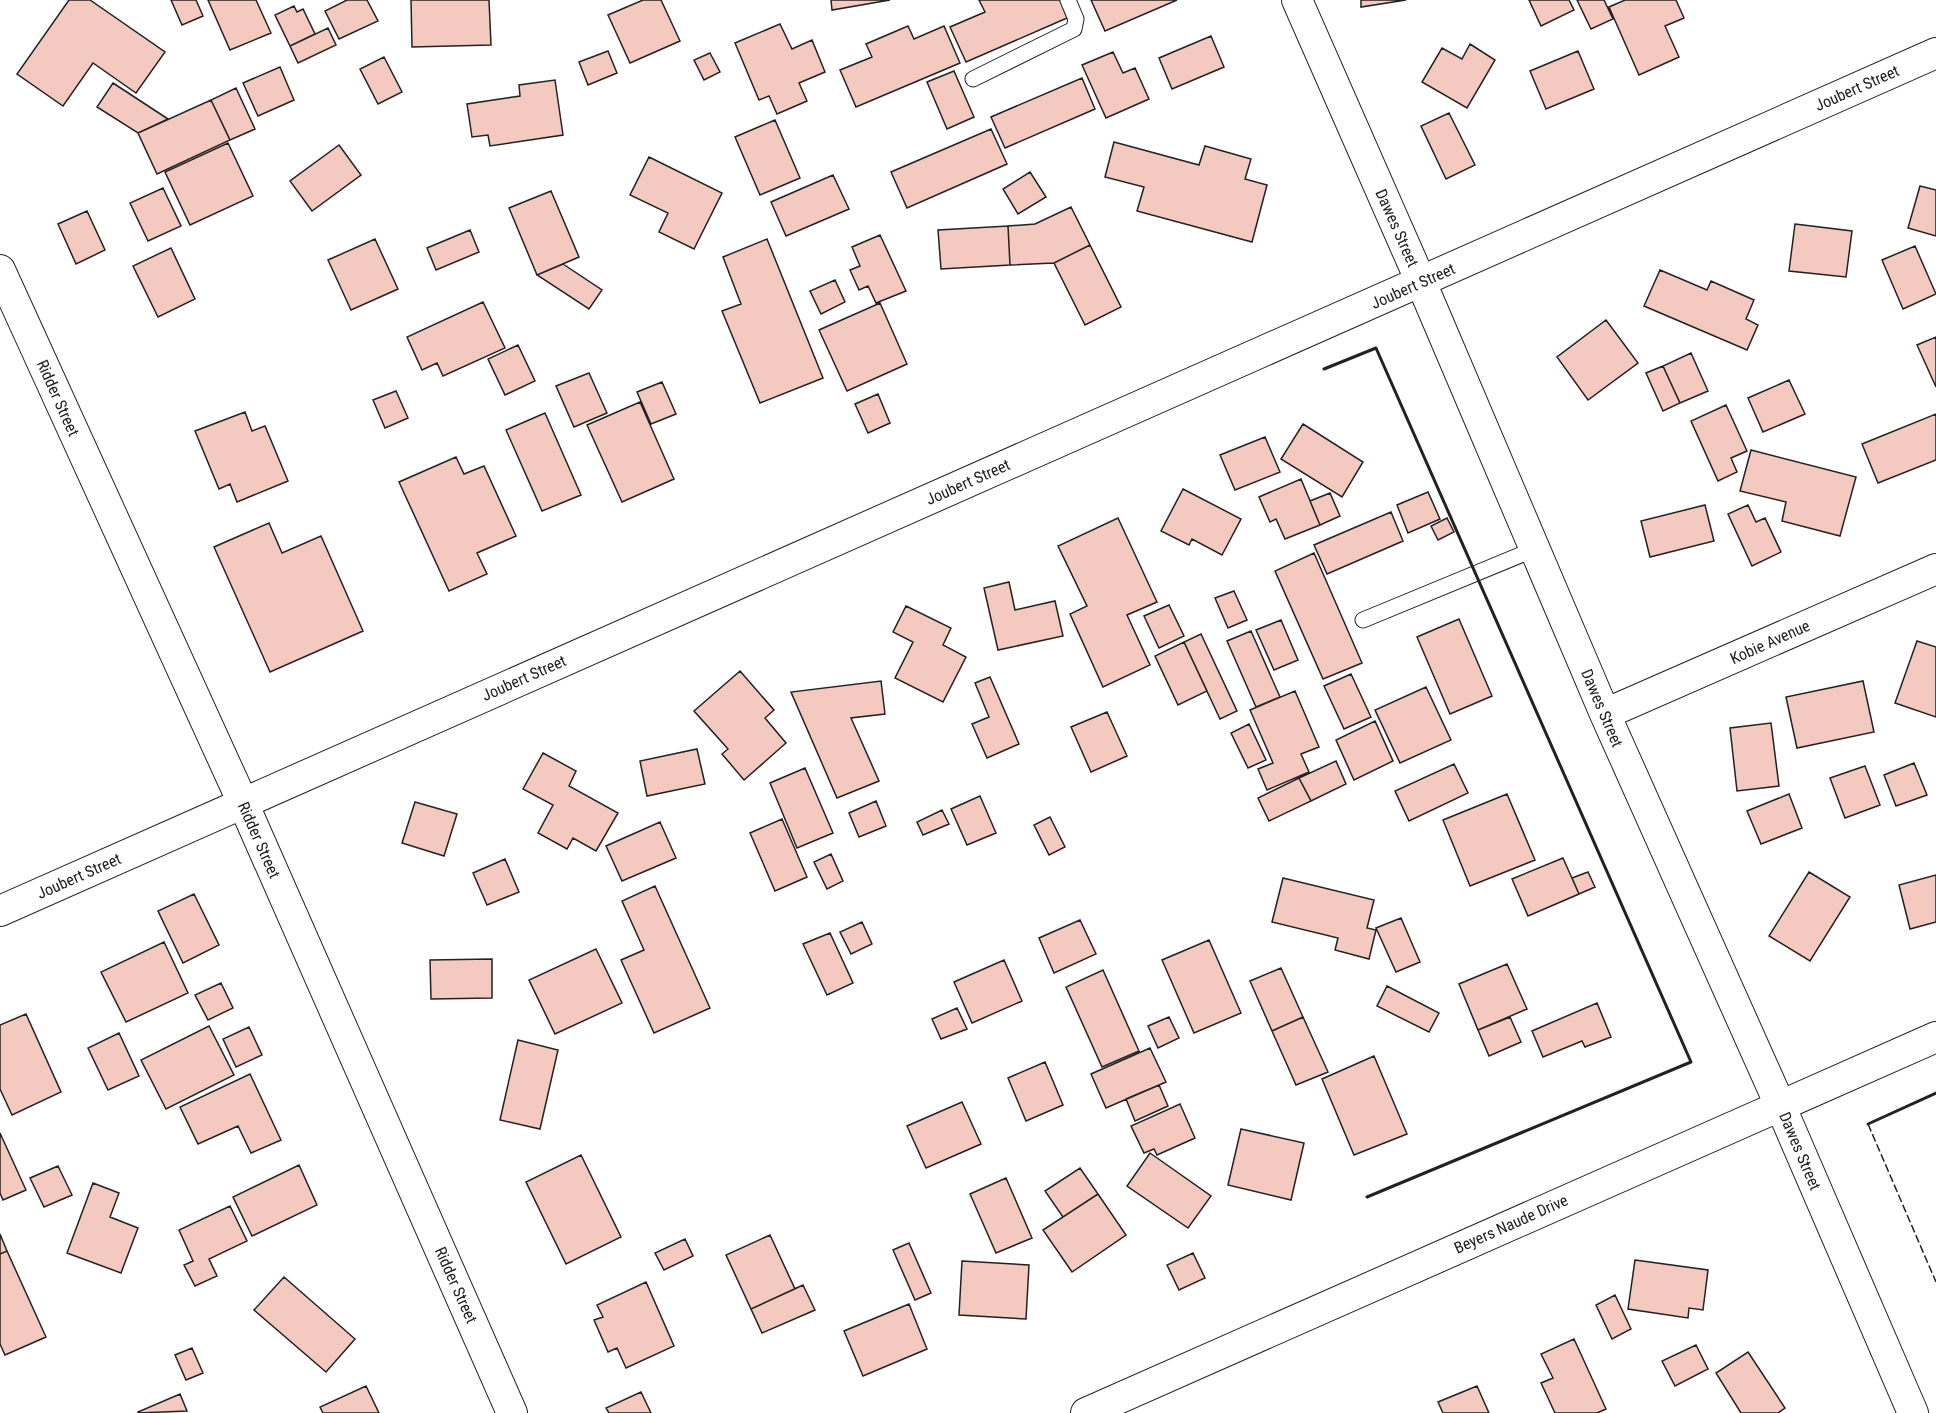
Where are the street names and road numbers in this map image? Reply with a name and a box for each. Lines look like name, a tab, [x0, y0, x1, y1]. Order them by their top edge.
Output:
street label: Joubert Street	[1812, 61, 1902, 115]
street label: Dawes Street	[1371, 186, 1423, 270]
street label: Joubert Street	[1368, 259, 1458, 313]
street label: Ridder Street	[33, 357, 83, 439]
street label: Joubert Street	[923, 455, 1013, 509]
street label: Kobie Avenue	[1727, 616, 1813, 668]
street label: Joubert Street	[479, 651, 569, 705]
street label: Dawes Street	[1577, 666, 1627, 750]
street label: Ridder Street	[234, 799, 284, 881]
street label: Joubert Street	[34, 849, 124, 903]
street label: Dawes Street	[1775, 1109, 1825, 1193]
street label: Beyers Naude Drive	[1451, 1190, 1571, 1258]
street label: Ridder Street	[431, 1244, 481, 1326]

